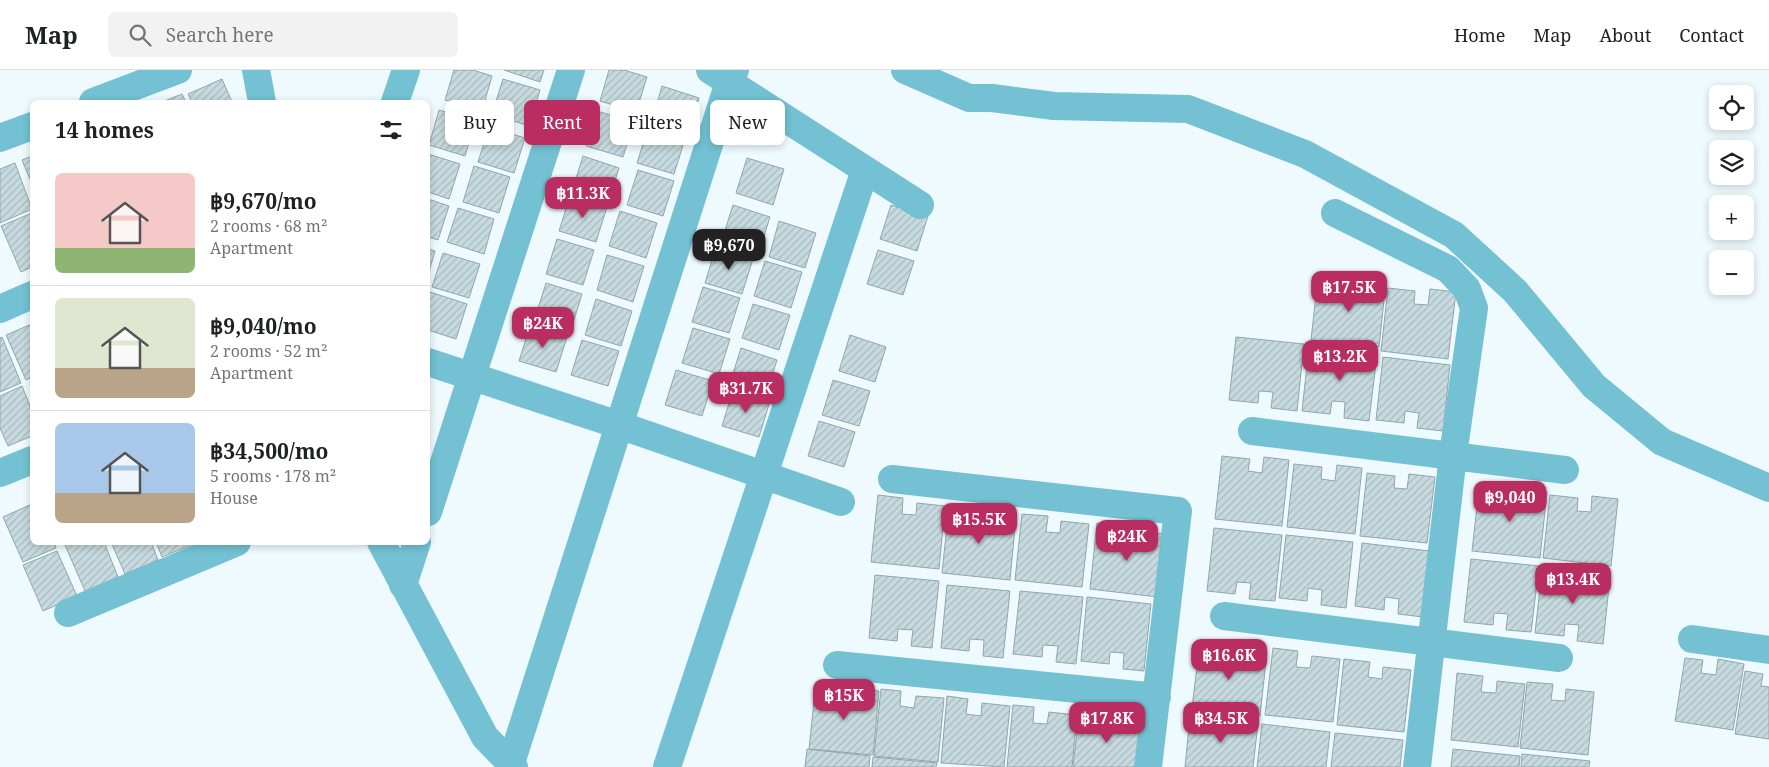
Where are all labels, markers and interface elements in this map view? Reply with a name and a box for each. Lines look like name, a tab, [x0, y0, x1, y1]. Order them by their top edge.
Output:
search box	[108, 12, 458, 57]
text: Map	[25, 18, 78, 51]
icon: search	[126, 21, 154, 49]
text: Search here	[166, 22, 274, 48]
text: Home	[1454, 23, 1505, 47]
text: Map	[1533, 23, 1571, 47]
text: About	[1599, 23, 1651, 47]
text: Contact	[1679, 23, 1744, 47]
map controls	[1709, 85, 1754, 295]
button: locate	[1709, 85, 1754, 130]
chip: Buy	[445, 100, 514, 145]
chip: Rent	[524, 100, 600, 145]
chip: Filters	[610, 100, 700, 145]
chip: New	[710, 100, 785, 145]
text: 14 homes	[55, 116, 154, 144]
icon: filters	[377, 116, 405, 144]
button: layers	[1709, 140, 1754, 185]
pin: ฿11.3K	[542, 176, 624, 219]
text: ฿11.3K	[556, 182, 610, 204]
text: ฿9,670/mo	[210, 187, 317, 215]
icon: home	[95, 193, 155, 253]
button: +	[1709, 195, 1754, 240]
text: 2 rooms · 68 m²	[210, 215, 327, 237]
pin: ฿9,670	[688, 228, 770, 271]
text: ฿9,670	[703, 234, 755, 256]
text: Apartment	[210, 237, 293, 259]
button: −	[1709, 250, 1754, 295]
pin: ฿17.5K	[1308, 270, 1390, 313]
text: ฿17.5K	[1322, 276, 1376, 298]
pin: ฿24K	[513, 306, 573, 349]
text: ฿9,040/mo	[210, 312, 317, 340]
text: ฿24K	[523, 312, 563, 334]
icon: home	[95, 318, 155, 378]
text: 2 rooms · 52 m²	[210, 340, 327, 362]
pin: ฿13.2K	[1299, 340, 1381, 382]
text: ฿13.2K	[1313, 345, 1367, 367]
text: Apartment	[210, 362, 293, 384]
pin: ฿31.7K	[705, 372, 787, 414]
text: ฿31.7K	[719, 377, 773, 399]
text: ฿34,500/mo	[210, 437, 329, 465]
icon: home	[95, 443, 155, 503]
text: 5 rooms · 178 m²	[210, 465, 336, 487]
pin: ฿9,040	[1469, 480, 1551, 523]
text: ฿9,040	[1484, 486, 1536, 508]
text: House	[210, 487, 258, 509]
pin: ฿15.5K	[938, 502, 1020, 545]
text: ฿15.5K	[952, 508, 1006, 530]
pin: ฿24K	[1097, 520, 1157, 562]
text: ฿24K	[1107, 525, 1147, 547]
pin: ฿13.4K	[1532, 562, 1614, 605]
text: ฿13.4K	[1546, 568, 1600, 590]
pin: ฿16.6K	[1188, 638, 1270, 681]
text: ฿16.6K	[1202, 644, 1256, 666]
pin: ฿15K	[814, 678, 874, 721]
text: ฿15K	[824, 684, 864, 706]
pin: ฿17.8K	[1066, 702, 1148, 744]
pin: ฿34.5K	[1180, 702, 1262, 744]
text: ฿17.8K	[1080, 707, 1134, 729]
text: ฿34.5K	[1194, 707, 1248, 729]

